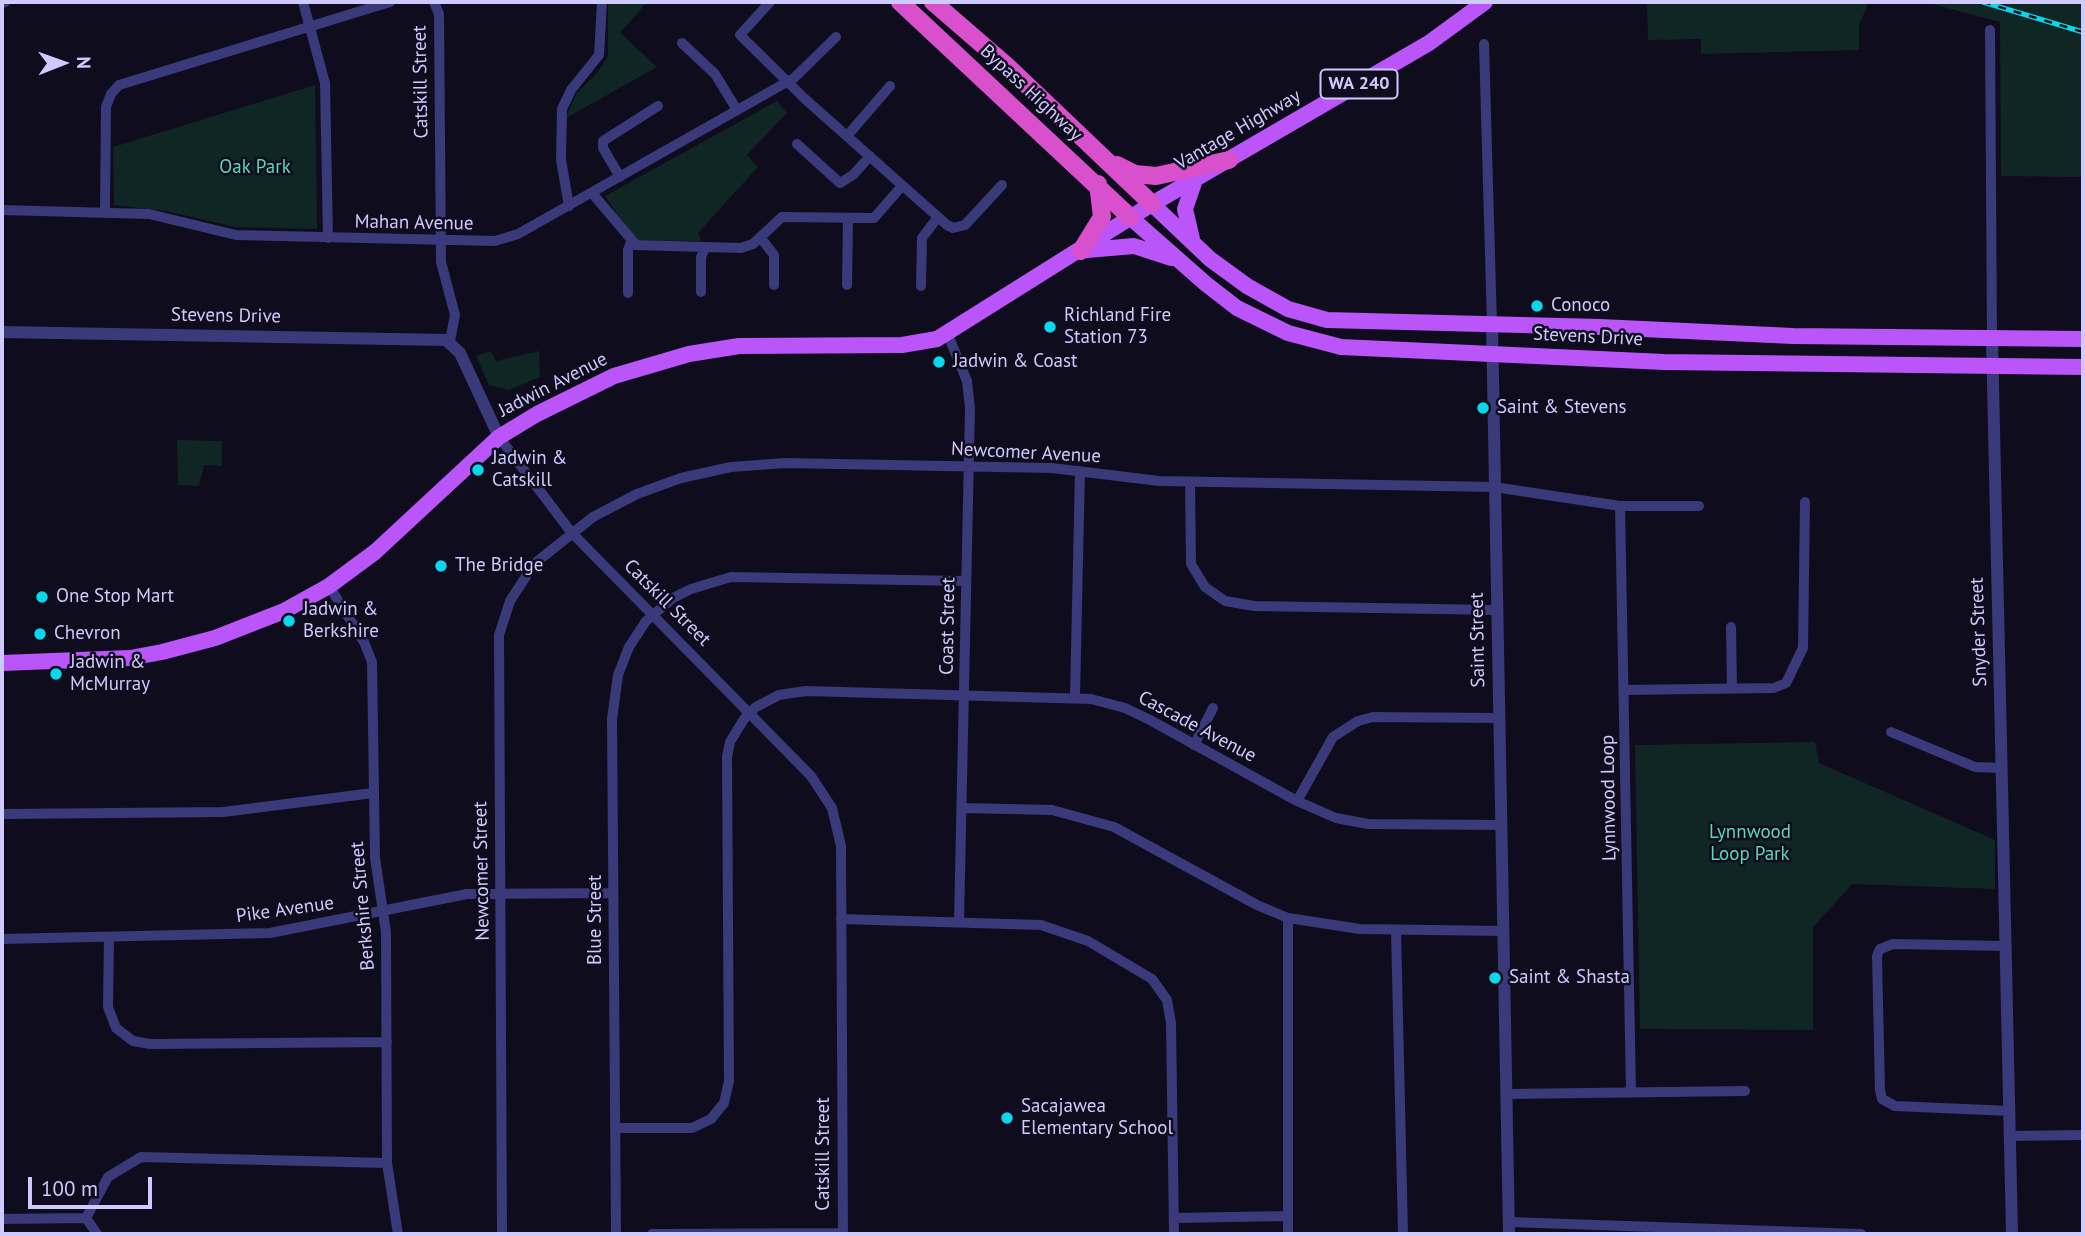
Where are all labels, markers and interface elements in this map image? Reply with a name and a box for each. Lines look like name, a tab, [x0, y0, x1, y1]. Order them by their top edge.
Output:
street label: Catskill Street	[409, 25, 433, 139]
north arrow	[28, 28, 98, 98]
street label: Bypass Highway	[975, 40, 1087, 146]
text: N	[72, 56, 96, 69]
road number: WA 240	[1320, 70, 1398, 98]
street label: Vantage Highway	[1171, 85, 1305, 175]
park label: Oak Park	[219, 157, 291, 179]
street label: Mahan Avenue	[354, 211, 474, 235]
place label: Conoco	[1551, 295, 1610, 317]
marker: Conoco	[1529, 298, 1545, 314]
street label: Stevens Drive	[171, 304, 281, 328]
place label: Richland Fire Station 73	[1064, 305, 1171, 349]
marker: Richland Fire Station 73	[1042, 319, 1058, 335]
street label: Stevens Drive	[1532, 323, 1644, 351]
street label: Jadwin Avenue	[495, 348, 611, 422]
place label: Jadwin & Coast	[953, 351, 1077, 373]
marker: Jadwin & Coast	[931, 354, 947, 370]
place label: Saint & Stevens	[1497, 397, 1627, 419]
marker: Saint & Stevens	[1475, 400, 1491, 416]
street label: Newcomer Avenue	[950, 438, 1102, 468]
place label: Jadwin & Catskill	[492, 448, 567, 492]
marker: Jadwin & Catskill	[470, 462, 486, 478]
place label: The Bridge	[455, 555, 543, 577]
street label: Catskill Street	[619, 555, 715, 651]
marker: The Bridge	[433, 558, 449, 574]
street label: Coast Street	[936, 577, 960, 675]
street label: Snyder Street	[1966, 577, 1992, 687]
place label: One Stop Mart	[56, 586, 174, 608]
marker: One Stop Mart	[34, 589, 50, 605]
street label: Saint Street	[1466, 592, 1490, 688]
place label: Jadwin & Berkshire	[303, 599, 379, 643]
marker: Jadwin & Berkshire	[281, 613, 297, 629]
place label: Chevron	[54, 623, 121, 645]
marker: Chevron	[32, 626, 48, 642]
place label: Jadwin & McMurray	[70, 652, 150, 696]
marker: Jadwin & McMurray	[48, 666, 64, 682]
street label: Cascade Avenue	[1134, 686, 1260, 768]
street label: Lynnwood Loop	[1596, 735, 1622, 861]
street label: Newcomer Street	[469, 801, 495, 941]
park label: Lynnwood Loop Park	[1709, 822, 1791, 866]
street label: Berkshire Street	[346, 841, 380, 971]
street label: Blue Street	[585, 875, 607, 965]
street label: Pike Avenue	[235, 892, 335, 928]
place label: Saint & Shasta	[1509, 967, 1630, 989]
marker: Saint & Shasta	[1487, 970, 1503, 986]
place label: Sacajawea Elementary School	[1021, 1096, 1173, 1140]
street label: Catskill Street	[813, 1097, 835, 1211]
marker: Sacajawea Elementary School	[999, 1110, 1015, 1126]
scale bar	[32, 1162, 156, 1206]
text: 100 m	[41, 1175, 98, 1202]

